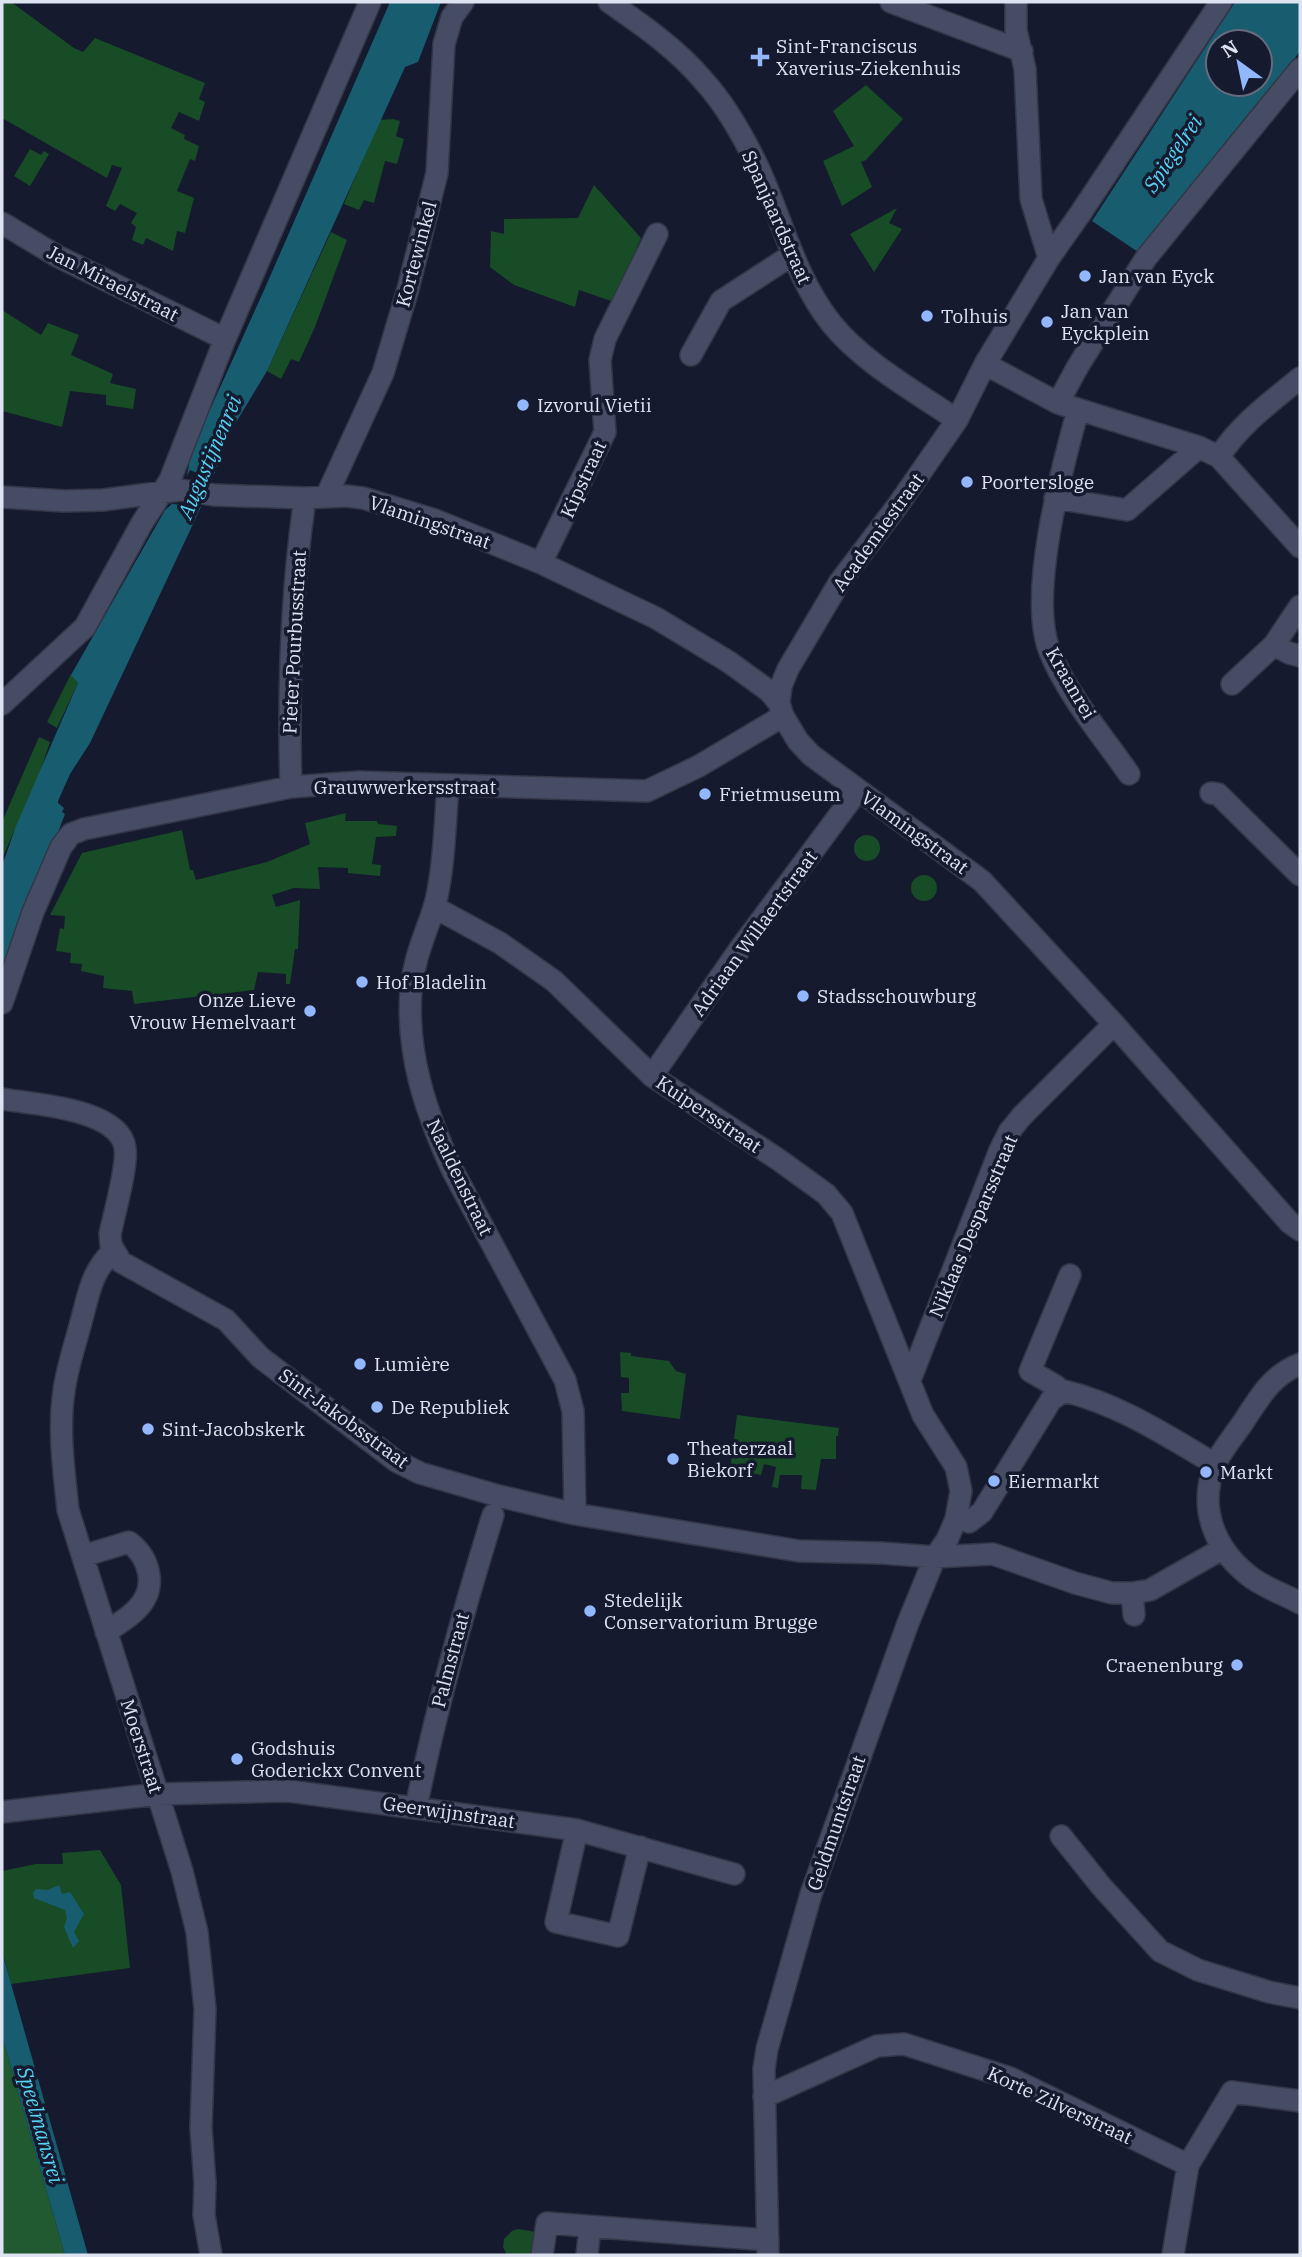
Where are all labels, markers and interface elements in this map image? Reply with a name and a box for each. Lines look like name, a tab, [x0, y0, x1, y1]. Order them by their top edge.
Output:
north arrow	[1204, 28, 1274, 98]
place label: Sint-Franciscus Xaverius-Ziekenhuis	[776, 34, 961, 80]
text: N	[1217, 35, 1243, 63]
marker: Sint-Franciscus Xaverius-Ziekenhuis	[750, 47, 770, 67]
water label: Spiegelrei	[1135, 109, 1209, 199]
street label: Spanjaardstraat	[737, 147, 817, 288]
street label: Kortewinkel	[390, 198, 442, 310]
street label: Jan Miraelstraat	[43, 240, 183, 327]
place label: Jan van Eyck	[1099, 264, 1214, 288]
marker: Jan van Eyck	[1077, 268, 1093, 284]
place label: Jan van Eyckplein	[1061, 299, 1150, 345]
place label: Tolhuis	[941, 304, 1008, 328]
marker: Tolhuis	[919, 308, 935, 324]
marker: Jan van Eyckplein	[1039, 314, 1055, 330]
water label: Augustijnenrei	[170, 390, 248, 524]
place label: Izvorul Vietii	[537, 393, 652, 417]
marker: Izvorul Vietii	[515, 397, 531, 413]
street label: Kipstraat	[555, 436, 611, 521]
street label: Academiestraat	[827, 468, 929, 596]
place label: Poortersloge	[981, 470, 1094, 494]
marker: Poortersloge	[959, 474, 975, 490]
street label: Vlamingstraat	[366, 490, 494, 554]
street label: Pieter Pourbusstraat	[277, 549, 311, 734]
street label: Kraanrei	[1041, 643, 1101, 723]
street label: Grauwwerkersstraat	[314, 775, 497, 799]
place label: Frietmuseum	[719, 782, 841, 806]
street label: Vlamingstraat	[857, 785, 974, 879]
marker: Frietmuseum	[697, 786, 713, 802]
street label: Adriaan Willaertstraat	[686, 845, 822, 1021]
place label: Hof Bladelin	[376, 970, 487, 994]
marker: Hof Bladelin	[354, 974, 370, 990]
place label: Stadsschouwburg	[817, 984, 977, 1008]
place label: Onze Lieve Vrouw Hemelvaart	[129, 988, 296, 1034]
marker: Stadsschouwburg	[795, 988, 811, 1004]
marker: Onze Lieve Vrouw Hemelvaart	[302, 1003, 318, 1019]
street label: Kuipersstraat	[652, 1070, 766, 1158]
street label: Naaldenstraat	[421, 1115, 499, 1239]
street label: Niklaas Desparsstraat	[924, 1131, 1022, 1321]
place label: Lumière	[374, 1352, 450, 1376]
marker: Lumière	[352, 1356, 368, 1372]
street label: Sint-Jakobsstraat	[274, 1363, 414, 1473]
place label: De Republiek	[391, 1395, 509, 1419]
marker: De Republiek	[369, 1399, 385, 1415]
place label: Sint-Jacobskerk	[162, 1417, 305, 1441]
marker: Sint-Jacobskerk	[140, 1421, 156, 1437]
place label: Theaterzaal Biekorf	[687, 1436, 794, 1482]
marker: Theaterzaal Biekorf	[665, 1451, 681, 1467]
place label: Markt	[1220, 1460, 1273, 1484]
marker: Markt	[1198, 1464, 1214, 1480]
place label: Eiermarkt	[1008, 1469, 1100, 1493]
marker: Eiermarkt	[986, 1473, 1002, 1489]
place label: Stedelijk Conservatorium Brugge	[604, 1588, 818, 1634]
marker: Stedelijk Conservatorium Brugge	[582, 1603, 598, 1619]
street label: Palmstraat	[426, 1610, 474, 1710]
place label: Craenenburg	[1106, 1653, 1224, 1677]
marker: Craenenburg	[1229, 1657, 1245, 1673]
street label: Moerstraat	[116, 1696, 169, 1796]
place label: Godshuis Goderickx Convent	[251, 1736, 422, 1782]
marker: Godshuis Goderickx Convent	[229, 1751, 245, 1767]
street label: Geldmuntstraat	[802, 1752, 870, 1894]
street label: Geerwijnstraat	[381, 1791, 517, 1833]
street label: Korte Zilverstraat	[984, 2061, 1137, 2149]
water label: Speelmansrei	[11, 2062, 71, 2187]

